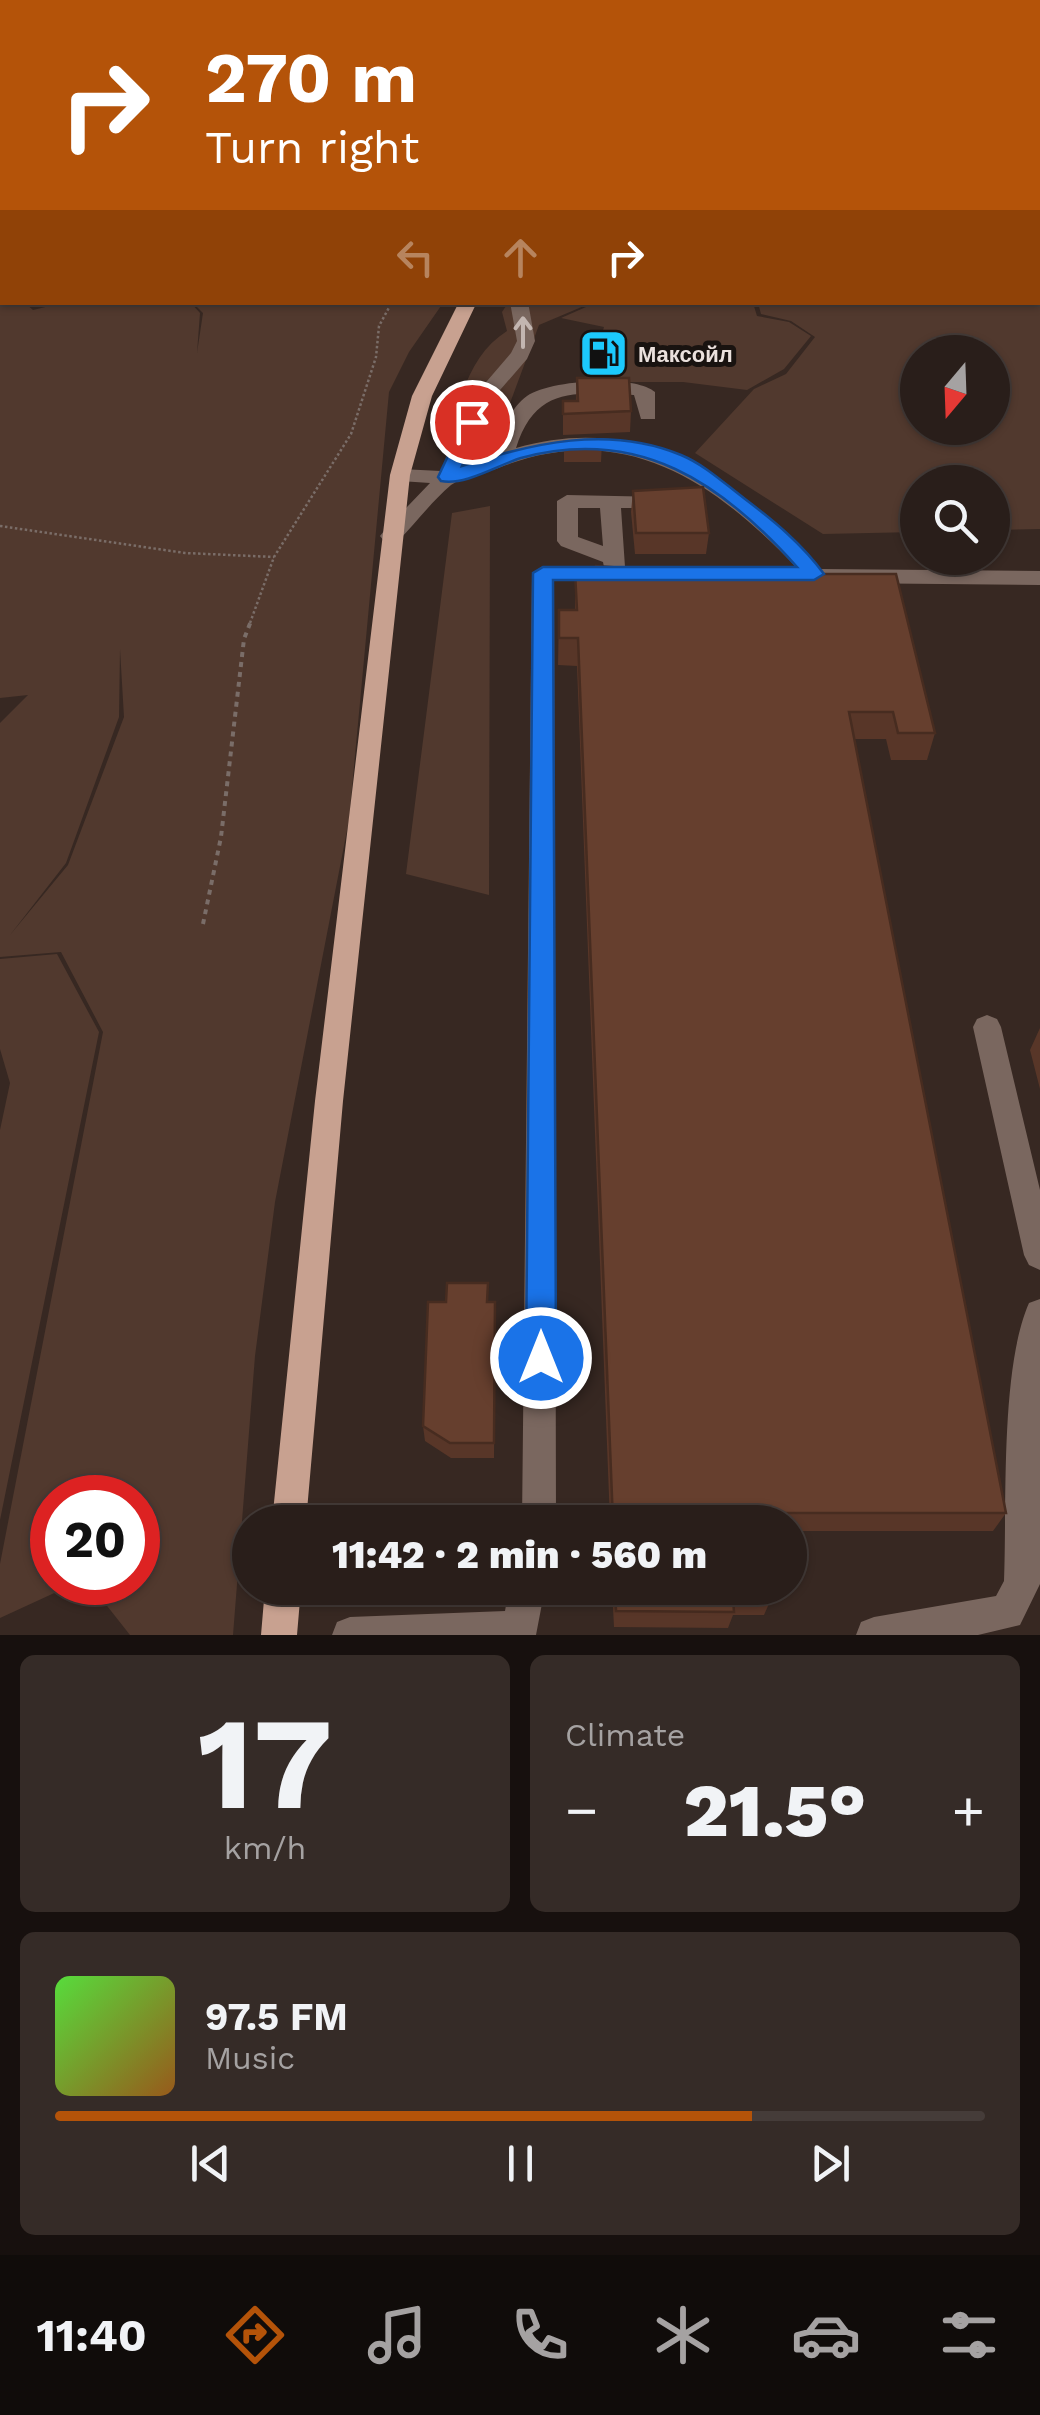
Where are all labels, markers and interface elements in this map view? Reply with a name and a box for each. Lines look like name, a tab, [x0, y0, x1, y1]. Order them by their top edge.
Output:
text: 270 m	[205, 37, 417, 119]
icon: right	[40, 40, 170, 170]
text: Turn right	[205, 121, 419, 174]
icon: left	[388, 230, 443, 285]
icon: ahead	[493, 230, 548, 285]
icon: right	[598, 230, 653, 285]
one-way arrow	[513, 316, 532, 349]
fuel station icon: Максойл	[577, 328, 629, 380]
north arrow	[900, 335, 1010, 445]
map controls	[900, 335, 1010, 575]
place label: Максойл	[638, 342, 733, 367]
pin	[430, 380, 515, 465]
icon: arrive	[445, 395, 500, 450]
button: search	[900, 465, 1010, 575]
position arrow	[489, 1306, 593, 1410]
speed limit sign: 20	[30, 1475, 160, 1605]
text: 11:42 · 2 min · 560 m	[332, 1533, 707, 1577]
text: 17	[197, 1687, 333, 1840]
text: Climate	[565, 1716, 685, 1754]
text: 21.5°	[684, 1766, 866, 1854]
text: −	[565, 1778, 598, 1842]
text: +	[952, 1778, 985, 1842]
text: km/h	[224, 1829, 306, 1867]
text: 97.5 FM	[205, 1995, 348, 2039]
text: Music	[205, 2039, 295, 2077]
icon: previous	[183, 2136, 238, 2191]
icon: pause	[493, 2136, 548, 2191]
icon: next	[803, 2136, 858, 2191]
icon: directions	[220, 2300, 290, 2370]
icon: music	[362, 2300, 432, 2370]
icon: phone	[505, 2300, 575, 2370]
icon: climate	[648, 2300, 718, 2370]
icon: car	[791, 2300, 861, 2370]
icon: filters	[934, 2300, 1004, 2370]
text: 11:40	[36, 2309, 147, 2362]

